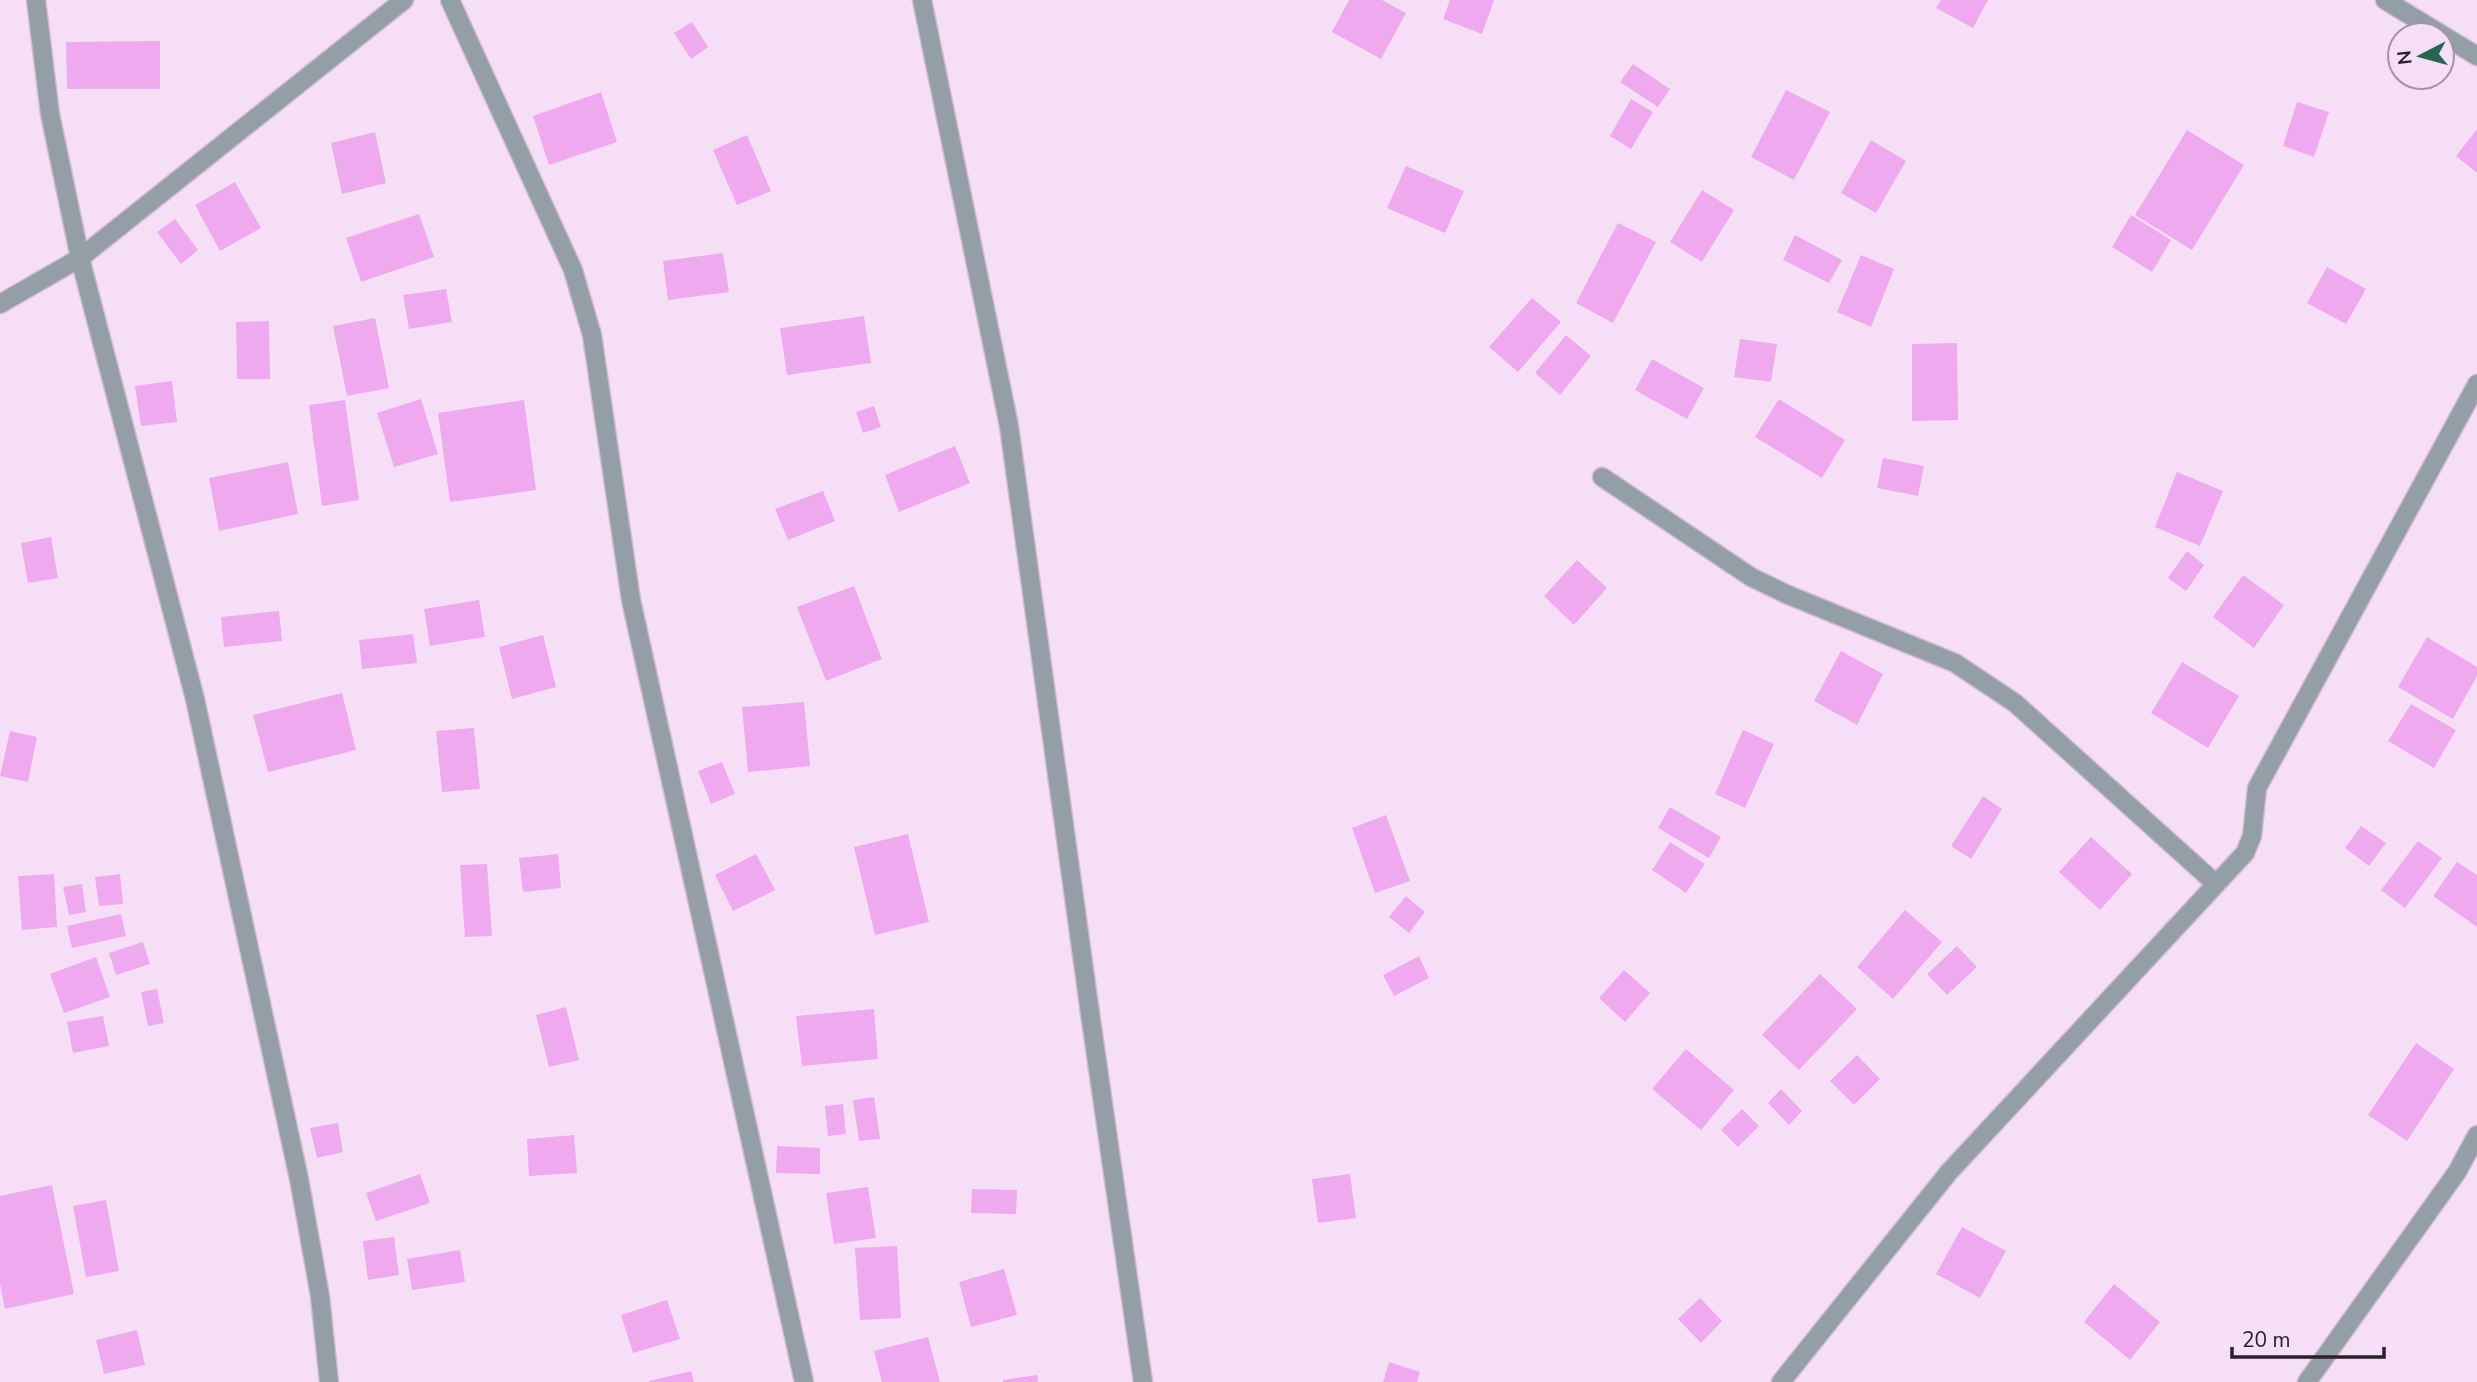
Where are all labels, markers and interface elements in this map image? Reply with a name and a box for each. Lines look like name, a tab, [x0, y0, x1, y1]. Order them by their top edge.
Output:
north arrow	[2386, 21, 2456, 91]
text: N	[2391, 49, 2419, 66]
scale bar	[2232, 1316, 2384, 1360]
text: 20 m	[2242, 1326, 2291, 1354]

